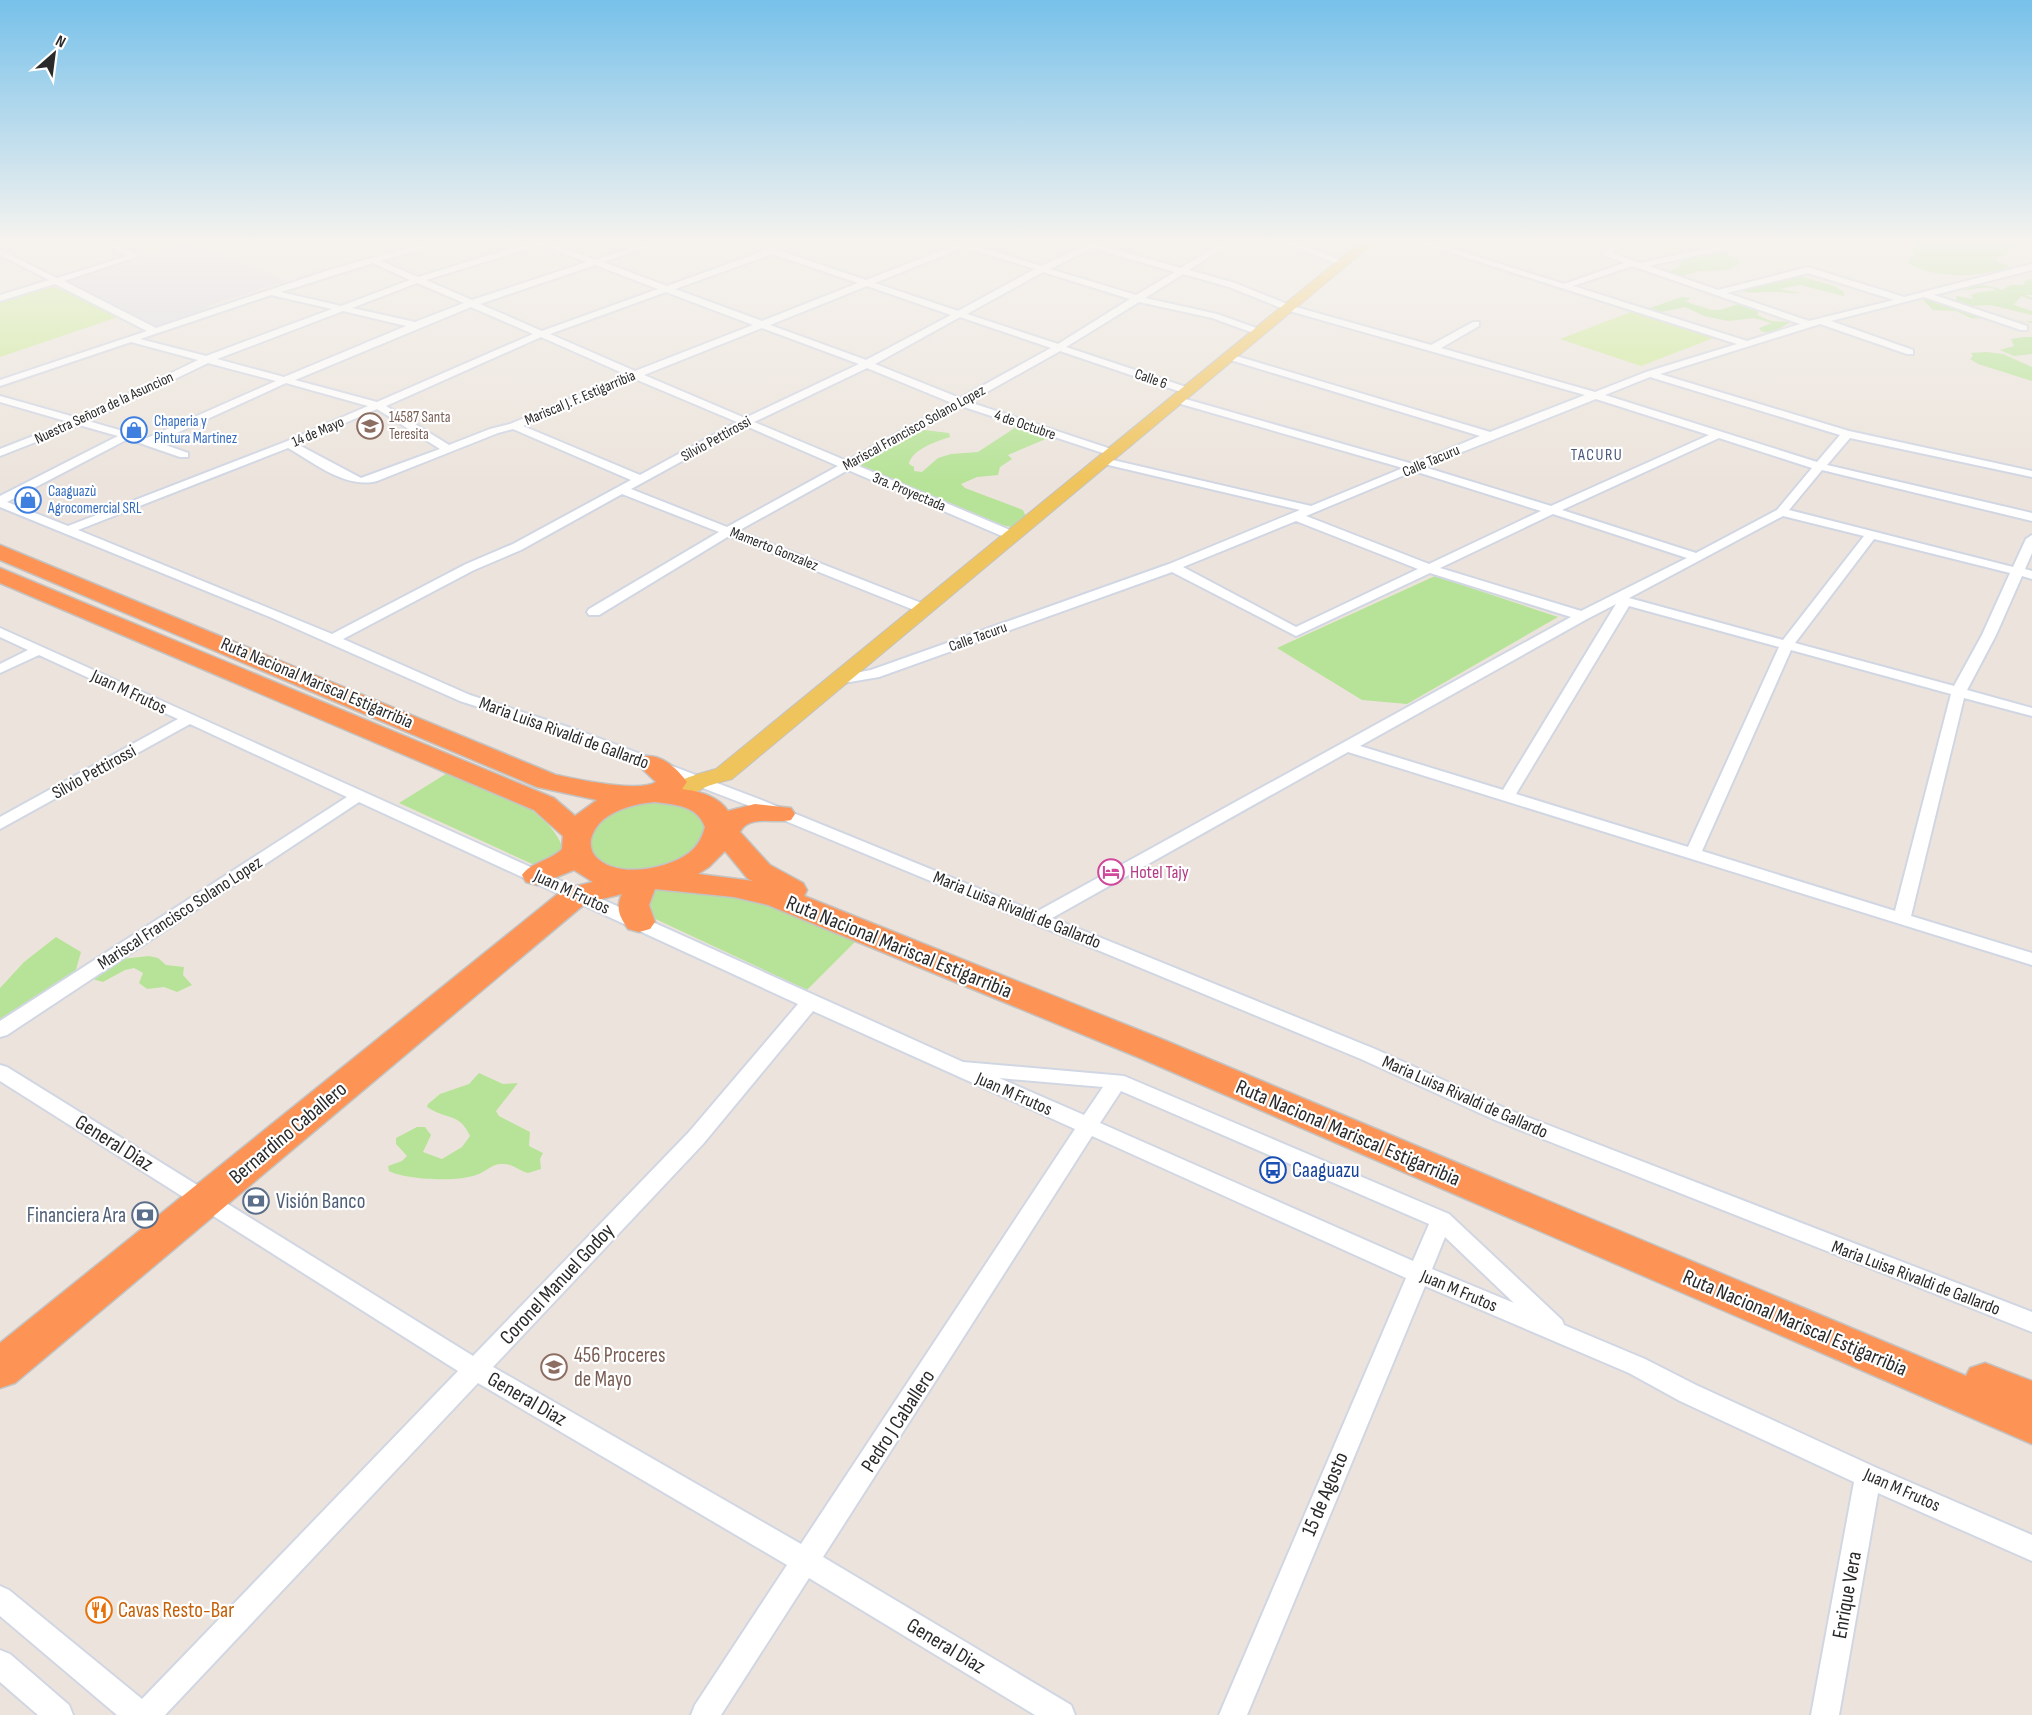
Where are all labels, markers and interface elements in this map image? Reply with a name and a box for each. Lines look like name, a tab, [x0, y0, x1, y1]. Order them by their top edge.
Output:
north arrow	[24, 24, 84, 84]
text: N	[52, 32, 69, 52]
street label: Calle 6	[1132, 365, 1170, 393]
street label: Mariscal J. F. Estigarribia	[522, 366, 638, 430]
street label: Nuestra Señora de la Asuncion	[32, 367, 176, 449]
street label: Mariscal Francisco Solano Lopez	[839, 381, 989, 475]
street label: 4 de Octubre	[992, 406, 1058, 444]
place label: 14587 Santa Teresita	[389, 408, 451, 444]
school or university icon: 14587 Santa Teresita	[355, 411, 385, 441]
place label: Chaperia y Pintura Martinez	[154, 412, 238, 448]
street label: 14 de Mayo	[289, 412, 347, 452]
street label: Silvio Pettirossi	[678, 412, 755, 466]
shop icon: Chaperia y Pintura Martinez	[119, 415, 149, 445]
street label: Calle Tacuru	[1399, 440, 1463, 482]
district label: TACURU	[1571, 446, 1623, 465]
street label: 3ra. Proyectada	[869, 468, 949, 516]
place label: Caaguazù Agrocomercial SRL	[47, 482, 142, 518]
shop icon: Caaguazù Agrocomercial SRL	[13, 485, 43, 515]
street label: Mamerto Gonzalez	[727, 523, 821, 576]
street label: Calle Tacuru	[946, 618, 1010, 656]
street label: Ruta Nacional Mariscal Estigarribia	[218, 633, 416, 733]
street label: Juan M Frutos	[87, 665, 170, 719]
street label: Maria Luisa Rivaldi de Gallardo	[476, 693, 652, 773]
street label: Silvio Pettirossi	[48, 740, 140, 804]
street label: Mariscal Francisco Solano Lopez	[94, 852, 267, 974]
hotel icon: Hotel Tajy	[1096, 857, 1126, 887]
place label: Hotel Tajy	[1130, 862, 1189, 883]
street label: Juan M Frutos	[530, 865, 613, 919]
street label: Maria Luisa Rivaldi de Gallardo	[930, 867, 1104, 953]
street label: Ruta Nacional Mariscal Estigarribia	[783, 890, 1015, 1004]
street label: Maria Luisa Rivaldi de Gallardo	[1379, 1051, 1551, 1143]
street label: Juan M Frutos	[972, 1068, 1055, 1120]
street label: Ruta Nacional Mariscal Estigarribia	[1232, 1074, 1464, 1192]
street label: Bernardino Caballero	[224, 1077, 352, 1189]
street label: General Diaz	[70, 1109, 158, 1177]
bus stop icon: Caaguazu	[1258, 1155, 1288, 1185]
place label: Caaguazu	[1292, 1158, 1360, 1183]
bank icon: Visión Banco	[241, 1186, 271, 1216]
place label: Visión Banco	[276, 1189, 365, 1214]
bank icon: Financiera Ara	[130, 1200, 160, 1230]
place label: Financiera Ara	[27, 1203, 126, 1228]
street label: Coronel Manuel Godoy	[495, 1218, 619, 1350]
street label: Maria Luisa Rivaldi de Gallardo	[1829, 1236, 2003, 1320]
street label: Ruta Nacional Mariscal Estigarribia	[1679, 1264, 1911, 1382]
street label: Juan M Frutos	[1417, 1265, 1500, 1316]
place label: 456 Proceres de Mayo	[574, 1343, 666, 1392]
school or university icon: 456 Proceres de Mayo	[539, 1352, 569, 1382]
street label: Pedro J Caballero	[856, 1365, 940, 1477]
street label: General Diaz	[483, 1366, 571, 1432]
street label: 15 de Agosto	[1296, 1448, 1354, 1540]
street label: Juan M Frutos	[1860, 1464, 1943, 1516]
street label: Enrique Vera	[1827, 1550, 1867, 1640]
restaurant icon: Cavas Resto-Bar	[84, 1595, 114, 1625]
place label: Cavas Resto-Bar	[118, 1598, 234, 1623]
street label: General Diaz	[902, 1613, 990, 1679]

